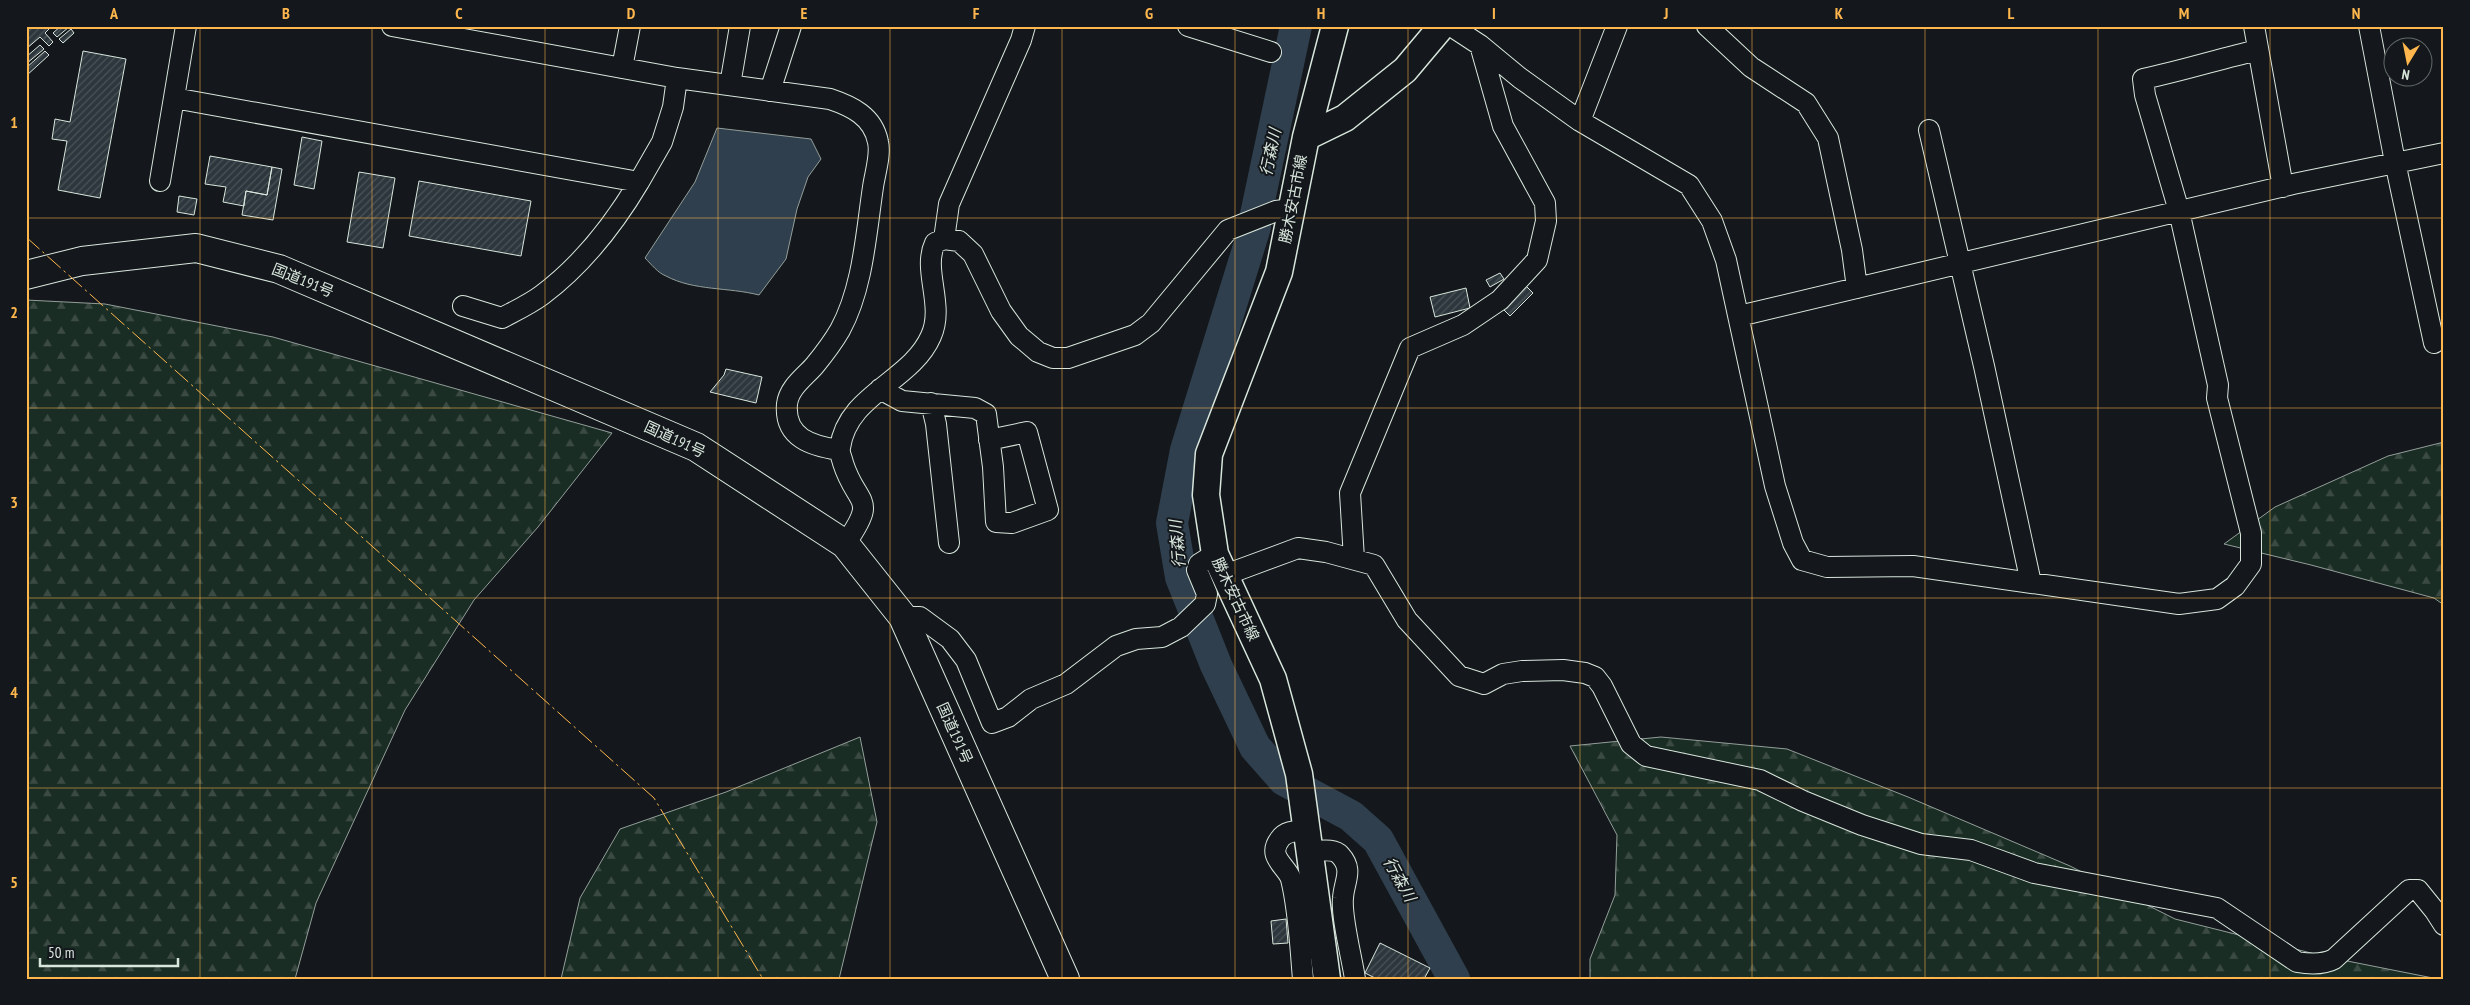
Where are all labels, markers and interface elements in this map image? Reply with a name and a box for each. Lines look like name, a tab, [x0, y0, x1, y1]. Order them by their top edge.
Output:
text: A	[109, 3, 119, 23]
text: B	[282, 3, 290, 23]
text: C	[455, 3, 463, 23]
text: D	[627, 3, 636, 23]
text: E	[801, 3, 808, 23]
text: F	[973, 3, 980, 23]
text: G	[1145, 3, 1153, 23]
text: H	[1317, 3, 1325, 23]
text: I	[1492, 3, 1496, 23]
text: J	[1663, 3, 1668, 23]
text: K	[1835, 3, 1844, 23]
text: L	[2008, 3, 2015, 23]
text: M	[2179, 3, 2189, 23]
text: N	[2352, 3, 2360, 23]
north arrow	[2382, 38, 2432, 88]
text: N	[2400, 65, 2411, 84]
text: 1	[10, 112, 18, 132]
water label: 行森川	[1255, 124, 1285, 178]
street label: 勝木安古市線	[1275, 153, 1311, 245]
street label: 国道191号	[269, 259, 337, 301]
text: 2	[10, 302, 18, 322]
street label: 国道191号	[641, 417, 709, 461]
text: 3	[10, 492, 18, 512]
water label: 行森川	[1165, 517, 1189, 569]
street label: 勝木安古市線	[1208, 554, 1264, 644]
text: 4	[10, 682, 18, 702]
street label: 国道191号	[933, 699, 977, 767]
water label: 行森川	[1380, 853, 1421, 907]
text: 5	[10, 872, 18, 892]
scale bar	[40, 935, 178, 967]
text: 50 m	[48, 943, 74, 962]

